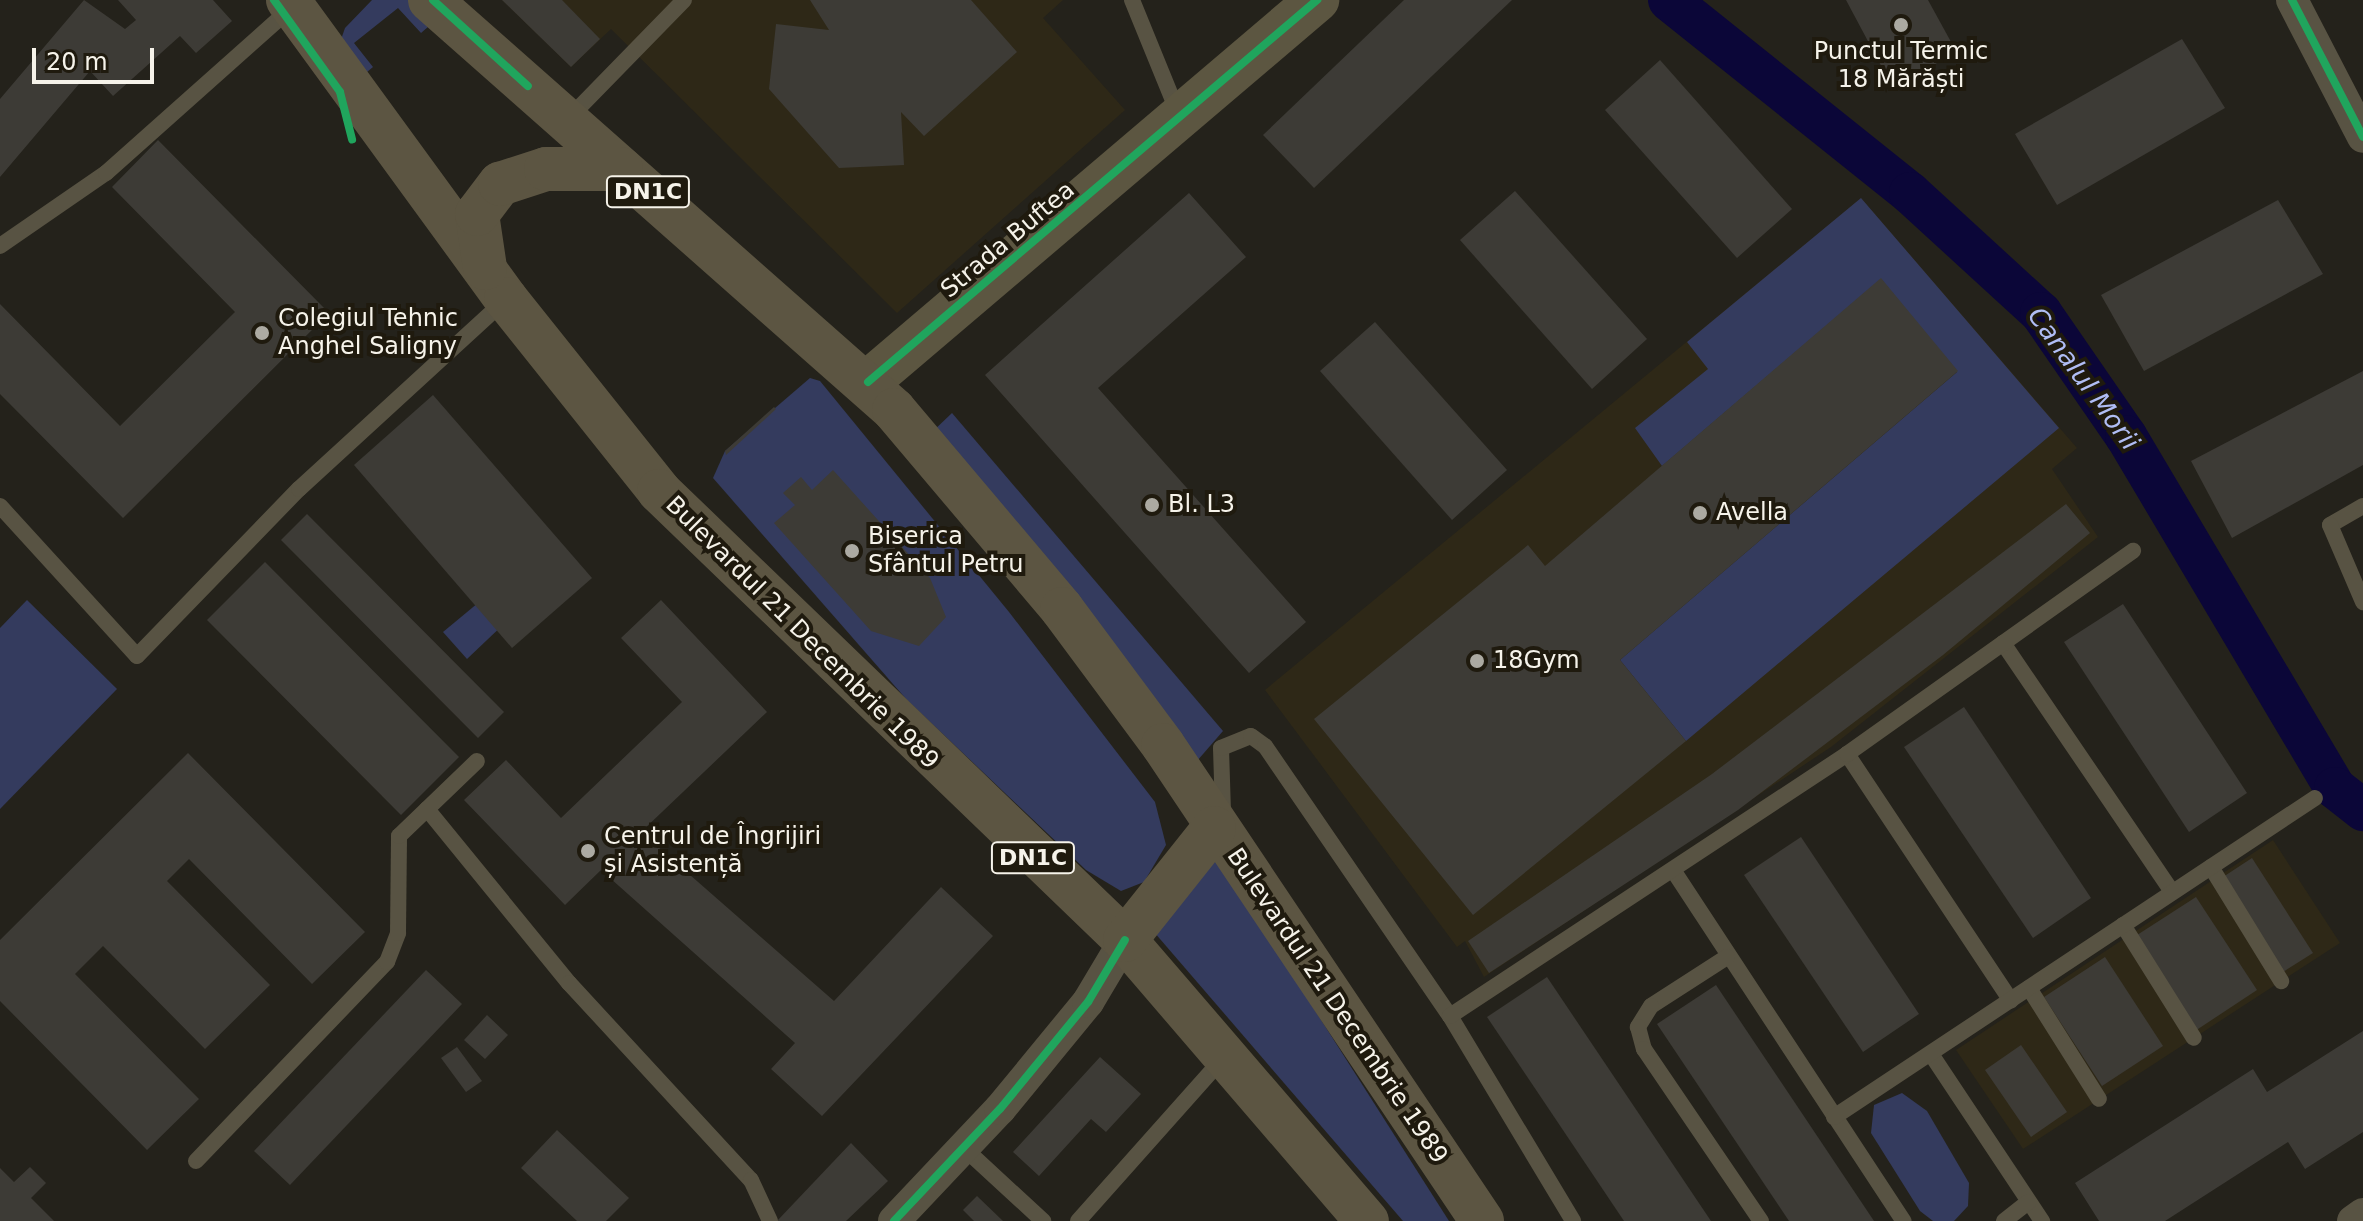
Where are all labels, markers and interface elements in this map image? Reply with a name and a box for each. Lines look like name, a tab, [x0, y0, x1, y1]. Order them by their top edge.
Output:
marker: Punctul Termic 18 Mărăști	[1892, 16, 1910, 34]
scale bar	[36, 32, 158, 82]
place label: Punctul Termic 18 Mărăști	[1814, 38, 1988, 94]
text: 20 m	[46, 48, 108, 76]
road number: DN1C	[604, 174, 692, 210]
street label: Strada Buftea	[935, 176, 1081, 304]
water label: Canalul Morii	[2021, 301, 2145, 457]
place label: Colegiul Tehnic Anghel Saligny	[278, 305, 458, 361]
marker: Colegiul Tehnic Anghel Saligny	[253, 324, 271, 342]
street label: Bulevardul 21 Decembrie 1989	[660, 491, 944, 775]
place label: Bl. L3	[1168, 491, 1235, 519]
marker: Bl. L3	[1143, 496, 1161, 514]
place label: Avella	[1716, 499, 1788, 527]
marker: Avella	[1691, 504, 1709, 522]
place label: Biserica Sfântul Petru	[868, 523, 1023, 579]
marker: Biserica Sfântul Petru	[843, 542, 861, 560]
place label: 18Gym	[1493, 647, 1580, 675]
marker: 18Gym	[1468, 652, 1486, 670]
place label: Centrul de Îngrijiri și Asistență	[604, 823, 821, 879]
road number: DN1C	[989, 840, 1077, 876]
marker: Centrul de Îngrijiri și Asistență	[579, 842, 597, 860]
street label: Bulevardul 21 Decembrie 1989	[1220, 843, 1454, 1169]

